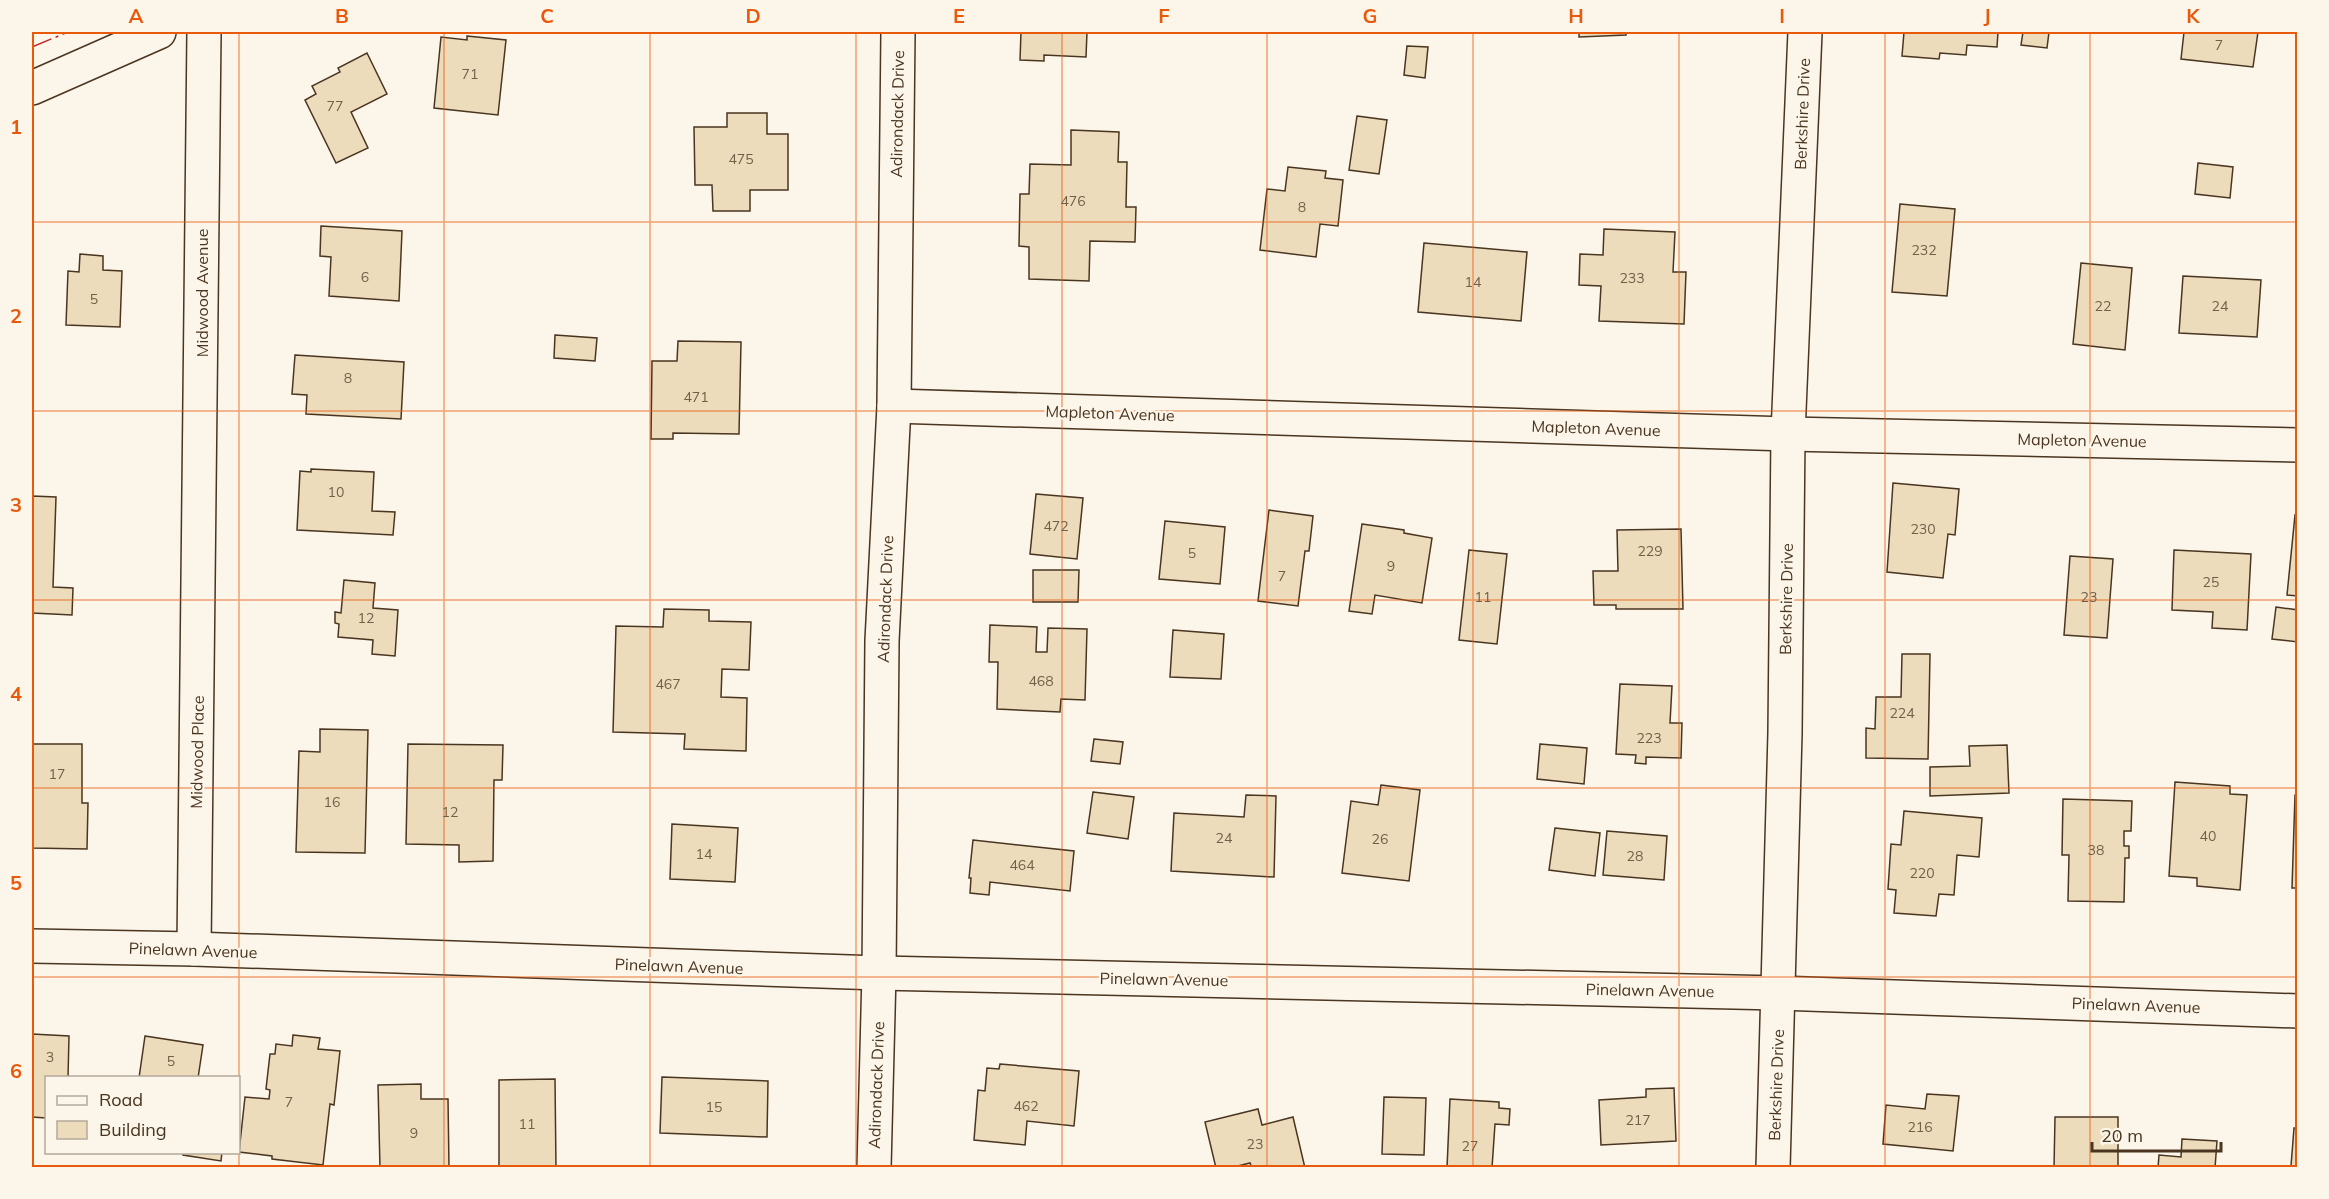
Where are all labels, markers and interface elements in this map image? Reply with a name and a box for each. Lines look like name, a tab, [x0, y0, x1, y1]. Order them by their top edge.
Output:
text: A	[129, 3, 144, 28]
text: B	[335, 3, 349, 28]
text: C	[540, 3, 554, 28]
text: D	[745, 3, 761, 28]
text: E	[953, 3, 965, 28]
text: F	[1158, 3, 1170, 28]
text: G	[1363, 3, 1377, 28]
text: H	[1568, 3, 1584, 28]
text: I	[1779, 3, 1785, 28]
text: J	[1983, 3, 1991, 28]
text: K	[2186, 3, 2200, 28]
house number: 7	[2215, 36, 2223, 54]
street label: Adirondack Drive	[886, 50, 908, 178]
street label: Berkshire Drive	[1790, 58, 1814, 170]
house number: 71	[462, 65, 478, 83]
house number: 77	[327, 97, 343, 115]
text: 1	[10, 114, 22, 139]
house number: 475	[728, 150, 754, 168]
house number: 476	[1060, 192, 1086, 210]
house number: 8	[1298, 198, 1306, 216]
street label: Midwood Avenue	[192, 229, 212, 357]
house number: 232	[1911, 241, 1937, 259]
house number: 6	[361, 268, 369, 286]
house number: 233	[1619, 269, 1645, 287]
house number: 14	[1465, 273, 1482, 291]
house number: 5	[90, 290, 98, 308]
house number: 22	[2095, 297, 2111, 315]
house number: 24	[2212, 297, 2229, 315]
text: 2	[10, 303, 22, 328]
house number: 8	[344, 369, 352, 387]
house number: 471	[683, 388, 709, 406]
street label: Mapleton Avenue	[1045, 401, 1175, 425]
street label: Mapleton Avenue	[1531, 416, 1661, 440]
street label: Mapleton Avenue	[2017, 429, 2147, 451]
house number: 10	[328, 483, 344, 501]
text: 3	[10, 492, 22, 517]
house number: 472	[1043, 517, 1069, 535]
house number: 230	[1910, 520, 1936, 538]
street label: Adirondack Drive	[873, 535, 897, 663]
house number: 229	[1637, 542, 1663, 560]
street label: Berkshire Drive	[1775, 543, 1797, 655]
house number: 5	[1188, 544, 1196, 562]
house number: 9	[1387, 557, 1395, 575]
house number: 7	[1278, 567, 1286, 585]
house number: 25	[2203, 573, 2219, 591]
house number: 11	[1475, 588, 1491, 606]
house number: 23	[2081, 588, 2097, 606]
house number: 12	[358, 609, 374, 627]
house number: 468	[1028, 672, 1054, 690]
house number: 467	[655, 675, 681, 693]
text: 4	[10, 681, 22, 706]
street label: Midwood Place	[186, 695, 208, 809]
house number: 224	[1889, 704, 1915, 722]
house number: 223	[1636, 729, 1662, 747]
house number: 17	[49, 765, 65, 783]
house number: 16	[324, 793, 340, 811]
house number: 12	[442, 803, 458, 821]
house number: 40	[2200, 827, 2216, 845]
house number: 24	[1216, 829, 1233, 847]
house number: 26	[1372, 830, 1388, 848]
house number: 38	[2088, 841, 2104, 859]
house number: 14	[696, 845, 713, 863]
house number: 28	[1627, 847, 1643, 865]
house number: 464	[1009, 856, 1035, 874]
house number: 220	[1909, 864, 1935, 882]
text: 5	[10, 870, 22, 895]
street label: Pinelawn Avenue	[128, 938, 258, 962]
street label: Pinelawn Avenue	[614, 954, 744, 978]
street label: Pinelawn Avenue	[1099, 968, 1229, 990]
street label: Pinelawn Avenue	[1585, 979, 1715, 1001]
street label: Pinelawn Avenue	[2071, 993, 2201, 1017]
street label: Adirondack Drive	[864, 1021, 888, 1149]
street label: Berkshire Drive	[1764, 1029, 1788, 1141]
house number: 3	[46, 1048, 54, 1066]
house number: 5	[167, 1052, 175, 1070]
text: 6	[10, 1058, 22, 1083]
legend	[45, 1076, 240, 1154]
text: Road	[99, 1088, 143, 1111]
house number: 7	[285, 1093, 293, 1111]
house number: 462	[1013, 1097, 1039, 1115]
house number: 15	[706, 1098, 722, 1116]
house number: 217	[1625, 1111, 1651, 1129]
house number: 11	[519, 1115, 535, 1133]
scale bar	[2092, 1115, 2221, 1153]
text: Building	[99, 1118, 167, 1141]
house number: 216	[1907, 1118, 1933, 1136]
house number: 9	[410, 1124, 418, 1142]
text: 20 m	[2101, 1124, 2143, 1147]
house number: 23	[1247, 1135, 1263, 1153]
house number: 27	[1462, 1137, 1478, 1155]

